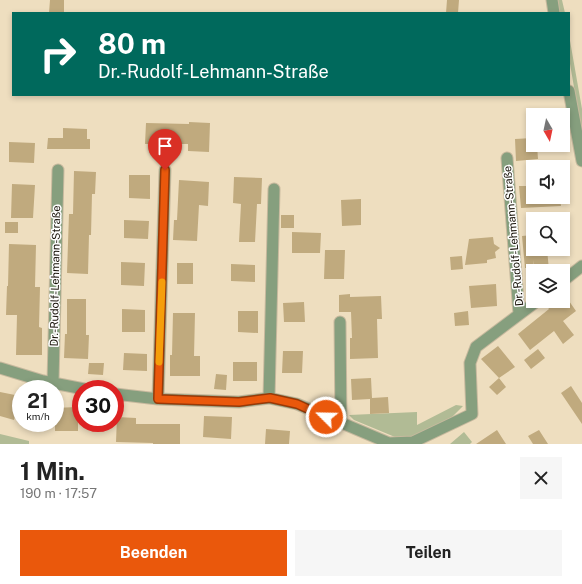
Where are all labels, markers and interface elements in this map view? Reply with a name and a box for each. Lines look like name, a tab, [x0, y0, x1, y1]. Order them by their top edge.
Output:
text: 80 m	[98, 27, 166, 60]
icon: right	[32, 28, 84, 80]
text: Dr.-Rudolf-Lehmann-Straße	[98, 61, 329, 82]
north arrow	[526, 108, 570, 152]
map controls	[526, 108, 570, 308]
pin	[148, 129, 182, 170]
icon: arrive	[154, 135, 176, 157]
button: sound	[526, 160, 570, 204]
street label: Dr.-Rudolf-Lehmann-Straße	[501, 165, 525, 307]
street label: Dr.-Rudolf-Lehmann-Straße	[48, 205, 62, 347]
button: search	[526, 212, 570, 256]
button: layers	[526, 264, 570, 308]
speed limit sign: 30	[72, 380, 124, 432]
text: 21	[27, 389, 49, 413]
position arrow	[305, 396, 347, 438]
text: km/h	[26, 410, 50, 422]
text: 1 Min.	[20, 457, 85, 485]
button: close	[520, 457, 562, 499]
text: 190 m · 17:57	[20, 486, 97, 501]
button: Beenden	[20, 530, 287, 576]
button: Teilen	[295, 530, 562, 576]

